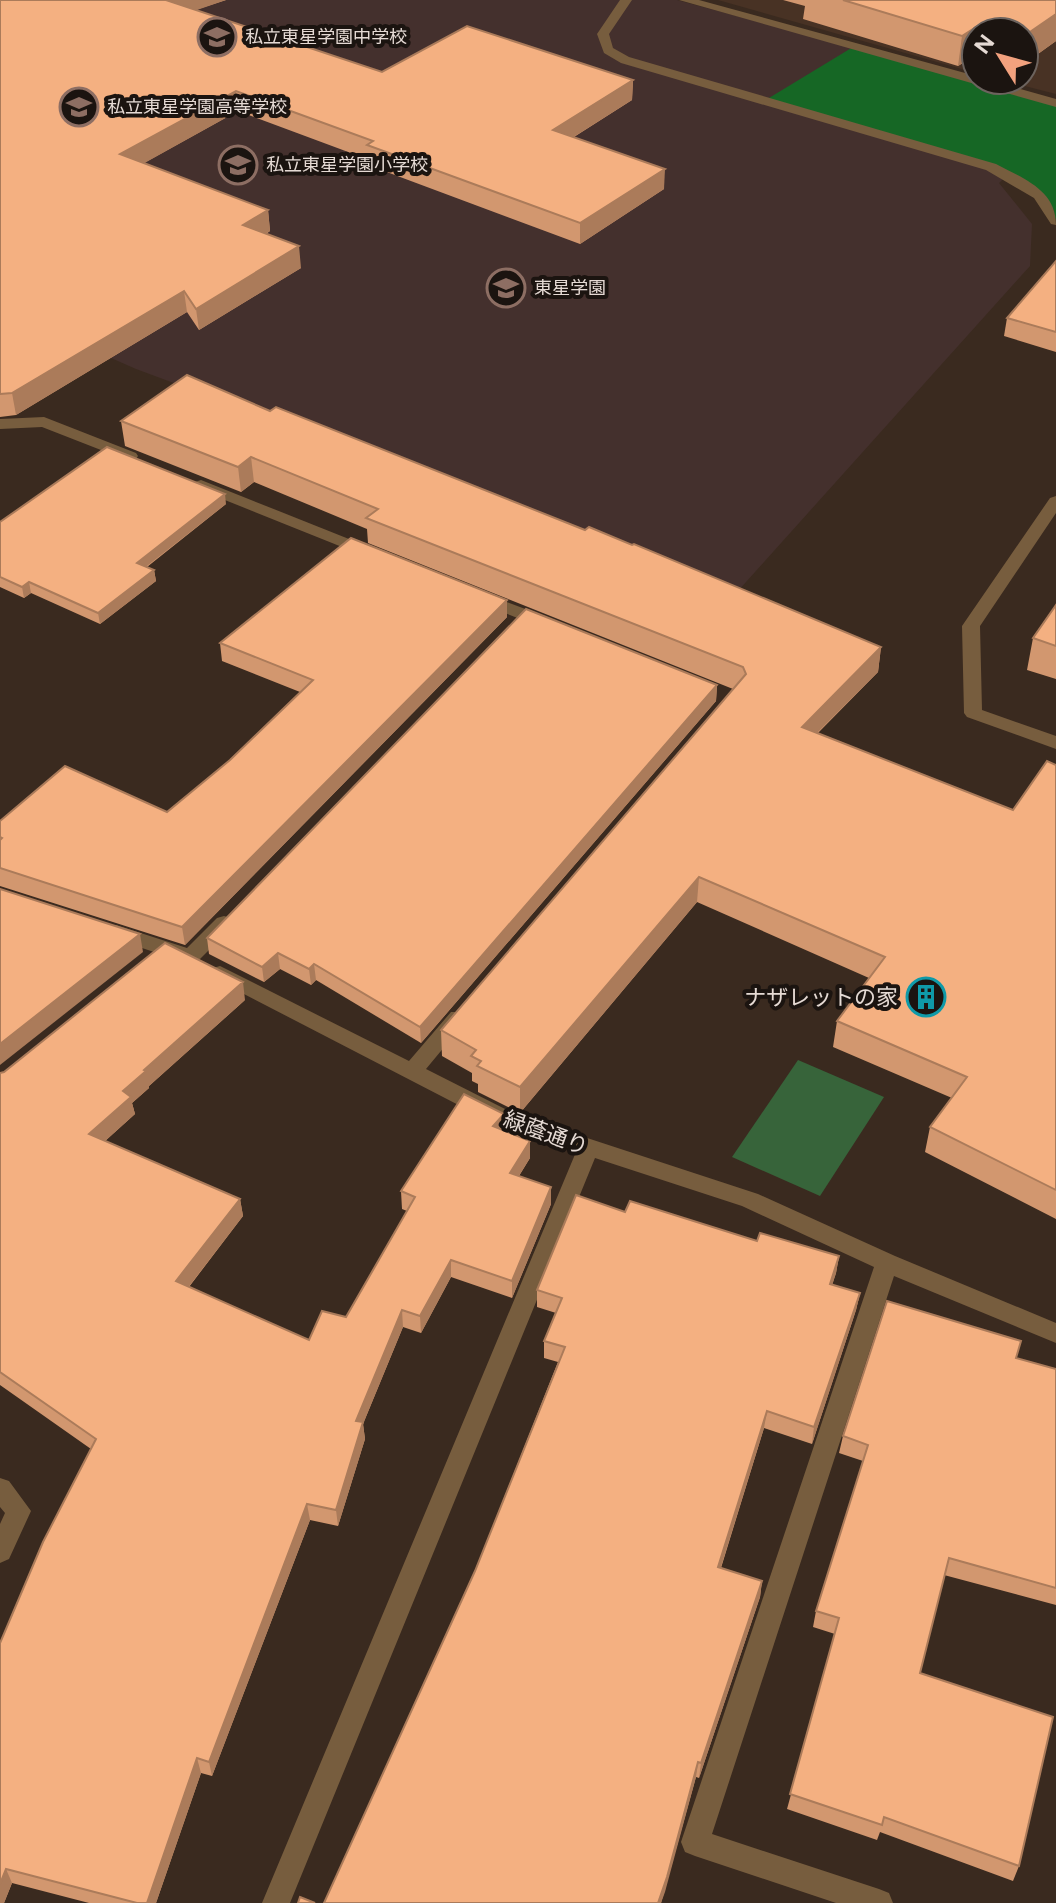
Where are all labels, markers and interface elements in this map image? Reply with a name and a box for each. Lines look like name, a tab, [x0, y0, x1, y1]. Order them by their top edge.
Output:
school or university icon: 私立東星学園中学校	[196, 16, 238, 58]
north arrow	[960, 16, 1040, 96]
place label: 私立東星学園中学校	[245, 26, 407, 48]
text: N	[969, 29, 1000, 59]
school or university icon: 私立東星学園高等学校	[58, 86, 100, 128]
place label: 私立東星学園高等学校	[107, 96, 287, 118]
school or university icon: 私立東星学園小学校	[217, 144, 259, 186]
place label: 私立東星学園小学校	[266, 154, 428, 176]
school or university icon: 東星学園	[485, 267, 527, 309]
place label: 東星学園	[534, 277, 606, 299]
building icon: ナザレットの家	[905, 976, 947, 1018]
place label: ナザレットの家	[744, 984, 898, 1011]
street label: 緑蔭通り	[500, 1105, 592, 1161]

